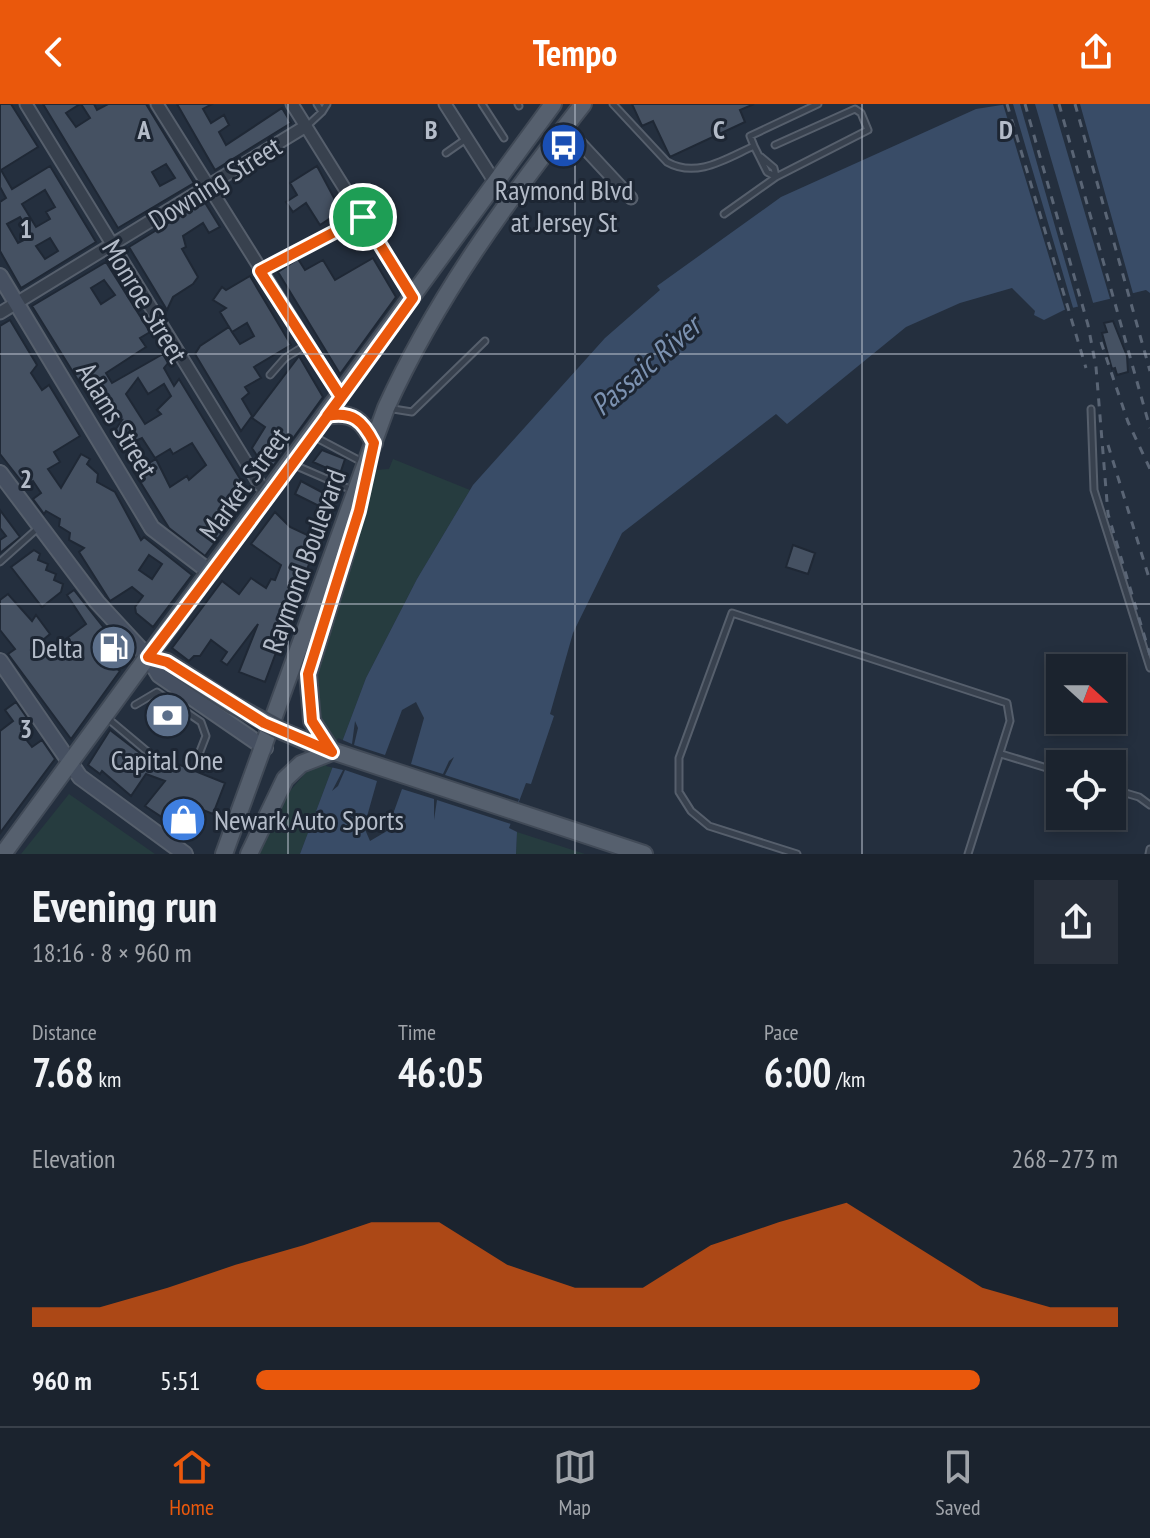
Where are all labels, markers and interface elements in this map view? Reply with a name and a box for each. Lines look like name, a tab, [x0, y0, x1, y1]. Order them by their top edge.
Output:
text: Tempo	[533, 29, 617, 76]
icon: back	[32, 30, 76, 74]
icon: share	[1074, 30, 1118, 74]
text: A	[136, 113, 151, 146]
text: B	[425, 113, 438, 146]
text: C	[713, 113, 725, 146]
text: D	[999, 113, 1013, 146]
bus stop icon: Raymond Blvd at Jersey St	[540, 122, 588, 170]
street label: Downing Street	[141, 127, 288, 238]
place label: Raymond Blvd at Jersey St	[495, 171, 633, 240]
pin	[329, 183, 397, 251]
icon: arrive	[341, 195, 385, 239]
text: 1	[20, 212, 32, 245]
street label: Monroe Street	[94, 232, 197, 369]
water label: Passaic River	[582, 304, 711, 423]
street label: Adams Street	[69, 355, 166, 484]
street label: Market Street	[190, 420, 297, 547]
text: 2	[20, 462, 32, 495]
street label: Raymond Boulevard	[253, 464, 354, 658]
fuel station icon: Delta	[90, 624, 138, 672]
place label: Delta	[31, 629, 83, 666]
north arrow	[1046, 654, 1126, 734]
map controls	[1046, 654, 1126, 830]
bank icon: Capital One	[143, 691, 191, 739]
text: 3	[20, 712, 32, 745]
place label: Capital One	[111, 741, 223, 778]
button: locate	[1046, 750, 1126, 830]
shop icon: Newark Auto Sports	[159, 796, 207, 844]
place label: Newark Auto Sports	[214, 801, 404, 838]
text: Evening run	[32, 877, 217, 934]
button: share	[1034, 880, 1118, 964]
text: 18:16 · 8 × 960 m	[32, 936, 192, 969]
text: Distance	[32, 1018, 97, 1046]
text: Time	[398, 1018, 436, 1046]
text: Pace	[764, 1018, 799, 1046]
text: 7.68	[32, 1046, 94, 1098]
text: 46:05	[398, 1046, 485, 1098]
text: 6:00	[764, 1046, 831, 1098]
text: km	[94, 1065, 121, 1093]
text: /km	[831, 1065, 865, 1093]
text: Elevation	[32, 1142, 115, 1175]
text: 268–273 m	[1012, 1142, 1118, 1175]
text: 960 m	[32, 1364, 92, 1397]
text: 5:51	[160, 1364, 200, 1397]
tab: Home	[169, 1445, 214, 1521]
tab: Map	[553, 1445, 597, 1521]
tab: Saved	[935, 1445, 981, 1521]

